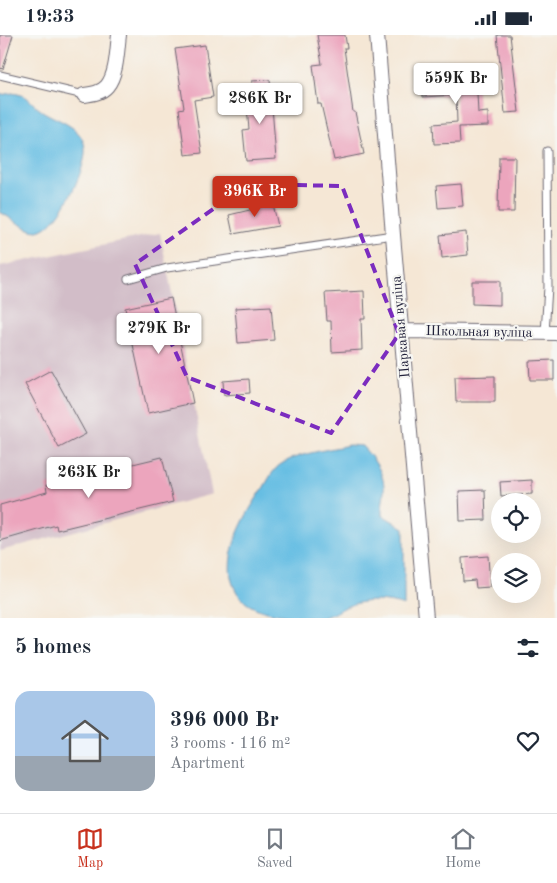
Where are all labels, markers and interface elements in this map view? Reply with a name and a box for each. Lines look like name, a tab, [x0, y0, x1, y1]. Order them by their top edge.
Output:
text: 19:33	[25, 8, 74, 27]
pin: 559K Br	[410, 63, 502, 105]
text: 559K Br	[425, 71, 487, 87]
pin: 286K Br	[214, 83, 306, 125]
text: 286K Br	[229, 91, 291, 107]
pin: 396K Br	[209, 175, 301, 218]
text: 396K Br	[224, 184, 286, 200]
street label: Паркавая вуліца	[390, 275, 412, 379]
pin: 279K Br	[113, 313, 205, 355]
text: 279K Br	[128, 321, 190, 337]
street label: Школьная вуліца	[425, 324, 533, 340]
pin: 263K Br	[43, 457, 135, 499]
text: 263K Br	[58, 465, 120, 481]
map controls	[491, 493, 541, 603]
button: locate	[491, 493, 541, 543]
button: layers	[491, 553, 541, 603]
icon: filters	[514, 634, 542, 662]
text: 5 homes	[15, 637, 91, 658]
text: 396 000 Br	[170, 710, 279, 731]
icon: home	[55, 711, 115, 771]
icon: heart	[514, 727, 542, 755]
text: 3 rooms · 116 m²	[170, 736, 290, 752]
text: Apartment	[170, 756, 245, 772]
tab: Map	[76, 825, 104, 872]
tab: Saved	[257, 825, 293, 872]
tab: Home	[445, 825, 481, 872]

